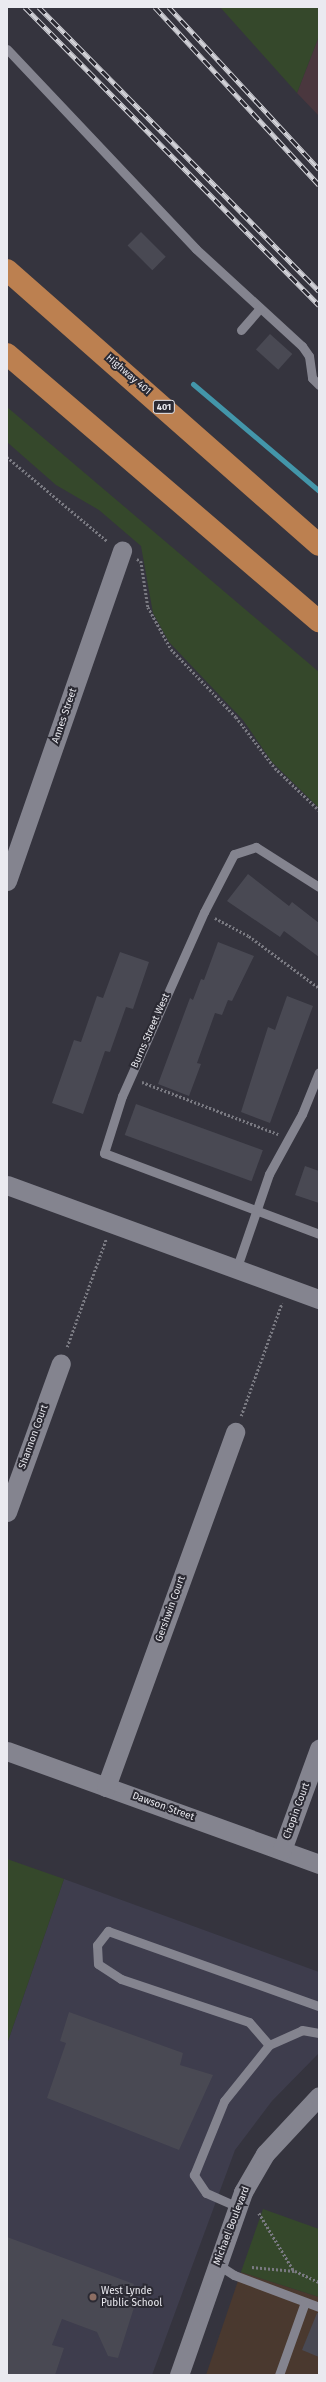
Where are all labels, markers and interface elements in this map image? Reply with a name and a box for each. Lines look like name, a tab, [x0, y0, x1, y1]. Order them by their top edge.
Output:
street label: Highway 401	[103, 352, 153, 398]
road number: 401	[152, 400, 176, 414]
street label: Annes Street	[50, 687, 80, 745]
street label: Burns Street West	[129, 992, 173, 1070]
street label: Shannon Court	[17, 1403, 51, 1471]
street label: Gershwin Court	[154, 1575, 188, 1643]
street label: Chopin Court	[281, 1781, 313, 1841]
street label: Dawson Street	[130, 1790, 196, 1824]
street label: Michael Boulevard	[211, 2185, 253, 2267]
place label: West Lynde Public School	[101, 2285, 162, 2308]
marker: West Lynde Public School	[88, 2292, 98, 2302]

